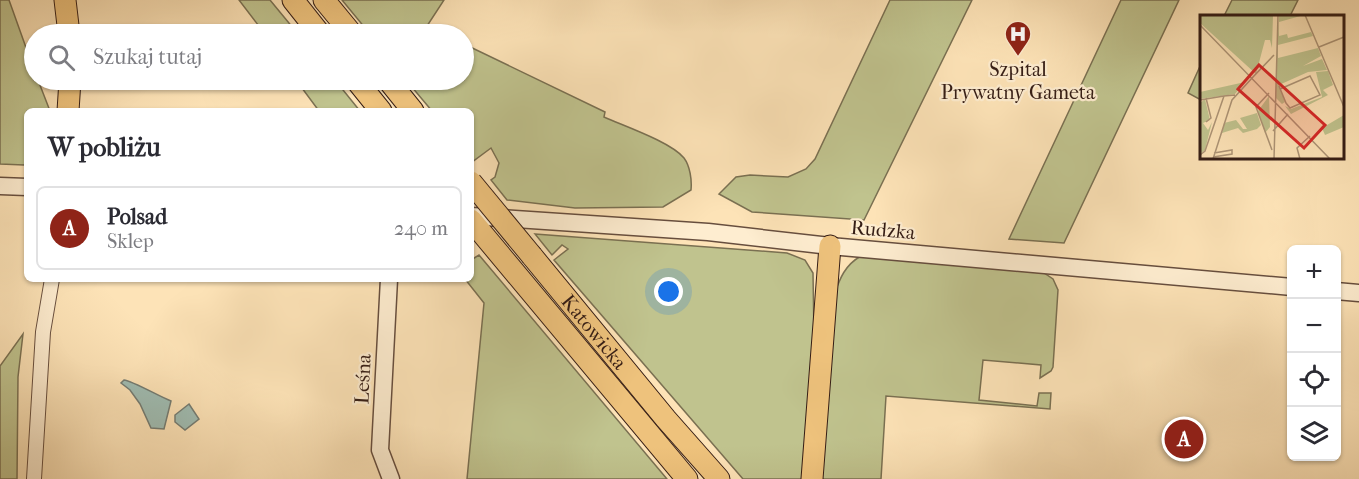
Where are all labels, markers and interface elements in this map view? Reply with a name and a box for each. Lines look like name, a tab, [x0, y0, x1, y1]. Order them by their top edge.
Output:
inset map	[1200, 15, 1344, 159]
hospital icon: Szpital Prywatny Gameta	[1003, 19, 1033, 57]
search box	[24, 24, 474, 90]
icon: search	[45, 41, 78, 74]
text: Szukaj tutaj	[93, 44, 202, 70]
place label: Szpital Prywatny Gameta	[941, 58, 1096, 104]
text: W pobliżu	[48, 132, 161, 163]
text: Polsad	[107, 204, 167, 230]
street label: Rudzka	[850, 216, 917, 244]
text: A	[63, 217, 76, 240]
text: 240 m	[394, 217, 448, 240]
text: Sklep	[107, 230, 154, 253]
map controls	[1287, 245, 1341, 461]
button: +	[1287, 245, 1341, 299]
your location	[654, 277, 683, 306]
street label: Katowicka	[557, 290, 632, 374]
button: −	[1287, 299, 1341, 353]
street label: Leśna	[350, 353, 376, 405]
button: locate	[1287, 353, 1341, 407]
button: layers	[1287, 407, 1341, 461]
pin: A	[1164, 416, 1204, 462]

